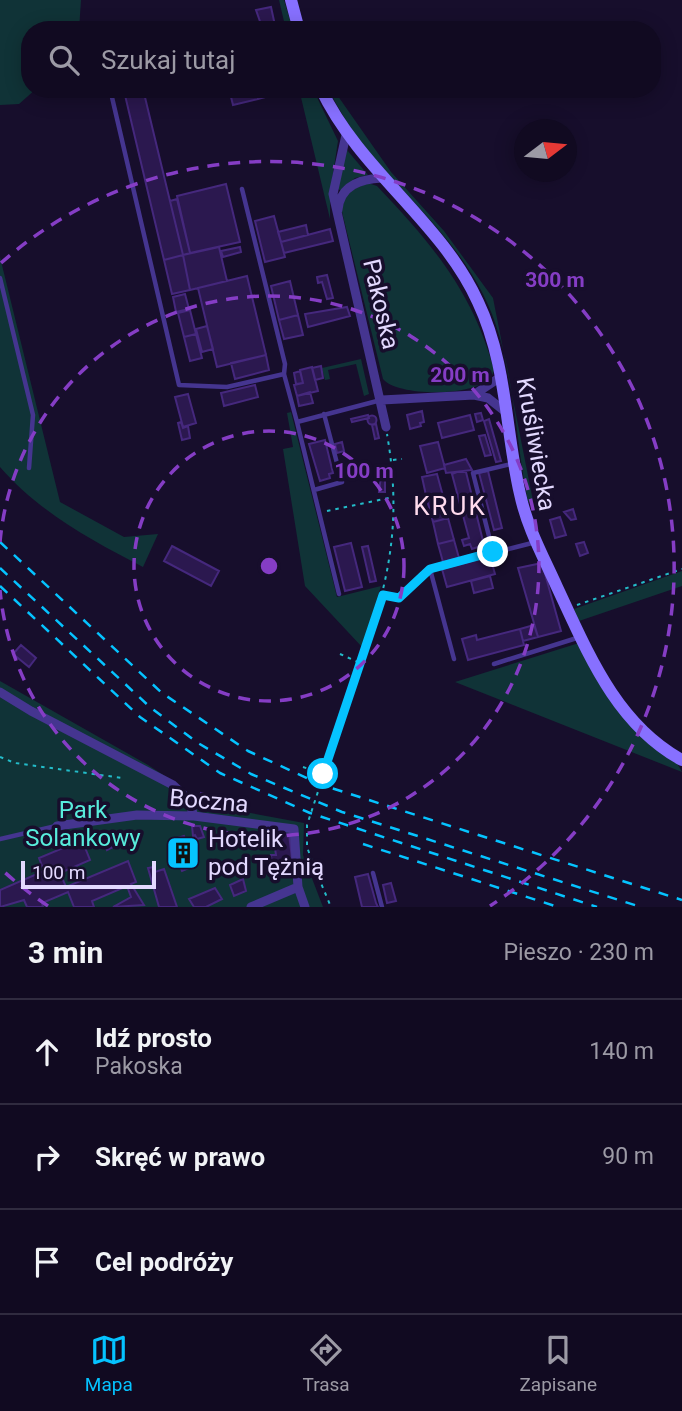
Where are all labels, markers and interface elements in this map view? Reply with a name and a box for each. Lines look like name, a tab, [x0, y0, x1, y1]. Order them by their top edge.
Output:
search box	[21, 21, 661, 98]
icon: search	[45, 41, 83, 79]
text: Szukaj tutaj	[101, 45, 235, 75]
north arrow	[514, 119, 577, 182]
street label: Pakoska	[357, 256, 405, 352]
text: 300 m	[525, 268, 585, 292]
text: 200 m	[430, 363, 490, 387]
street label: Kruśliwiecka	[511, 375, 561, 513]
text: 100 m	[334, 459, 394, 483]
district label: KRUK	[413, 491, 487, 521]
route end	[477, 536, 508, 567]
centre of rings	[257, 554, 281, 578]
route start	[307, 758, 338, 789]
street label: Boczna	[168, 784, 250, 818]
park label: Park Solankowy	[25, 796, 141, 852]
place label: Hotelik pod Tężnią	[208, 825, 324, 881]
building icon: Hotelik pod Tężnią	[164, 834, 202, 872]
scale bar	[21, 858, 156, 890]
text: 100 m	[32, 861, 85, 884]
text: 3 min	[28, 935, 103, 970]
text: Pieszo · 230 m	[503, 939, 654, 966]
text: Idź prosto	[95, 1023, 212, 1053]
icon: ahead	[28, 1033, 66, 1071]
text: 140 m	[589, 1038, 654, 1065]
text: Pakoska	[95, 1053, 183, 1080]
icon: right	[28, 1138, 66, 1176]
text: Skręć w prawo	[95, 1142, 265, 1172]
text: 90 m	[602, 1143, 654, 1170]
icon: arrive	[28, 1243, 66, 1281]
text: Cel podróży	[95, 1247, 233, 1277]
tab: Mapa	[85, 1331, 133, 1396]
tab: Trasa	[303, 1331, 350, 1396]
tab: Zapisane	[519, 1331, 597, 1396]

